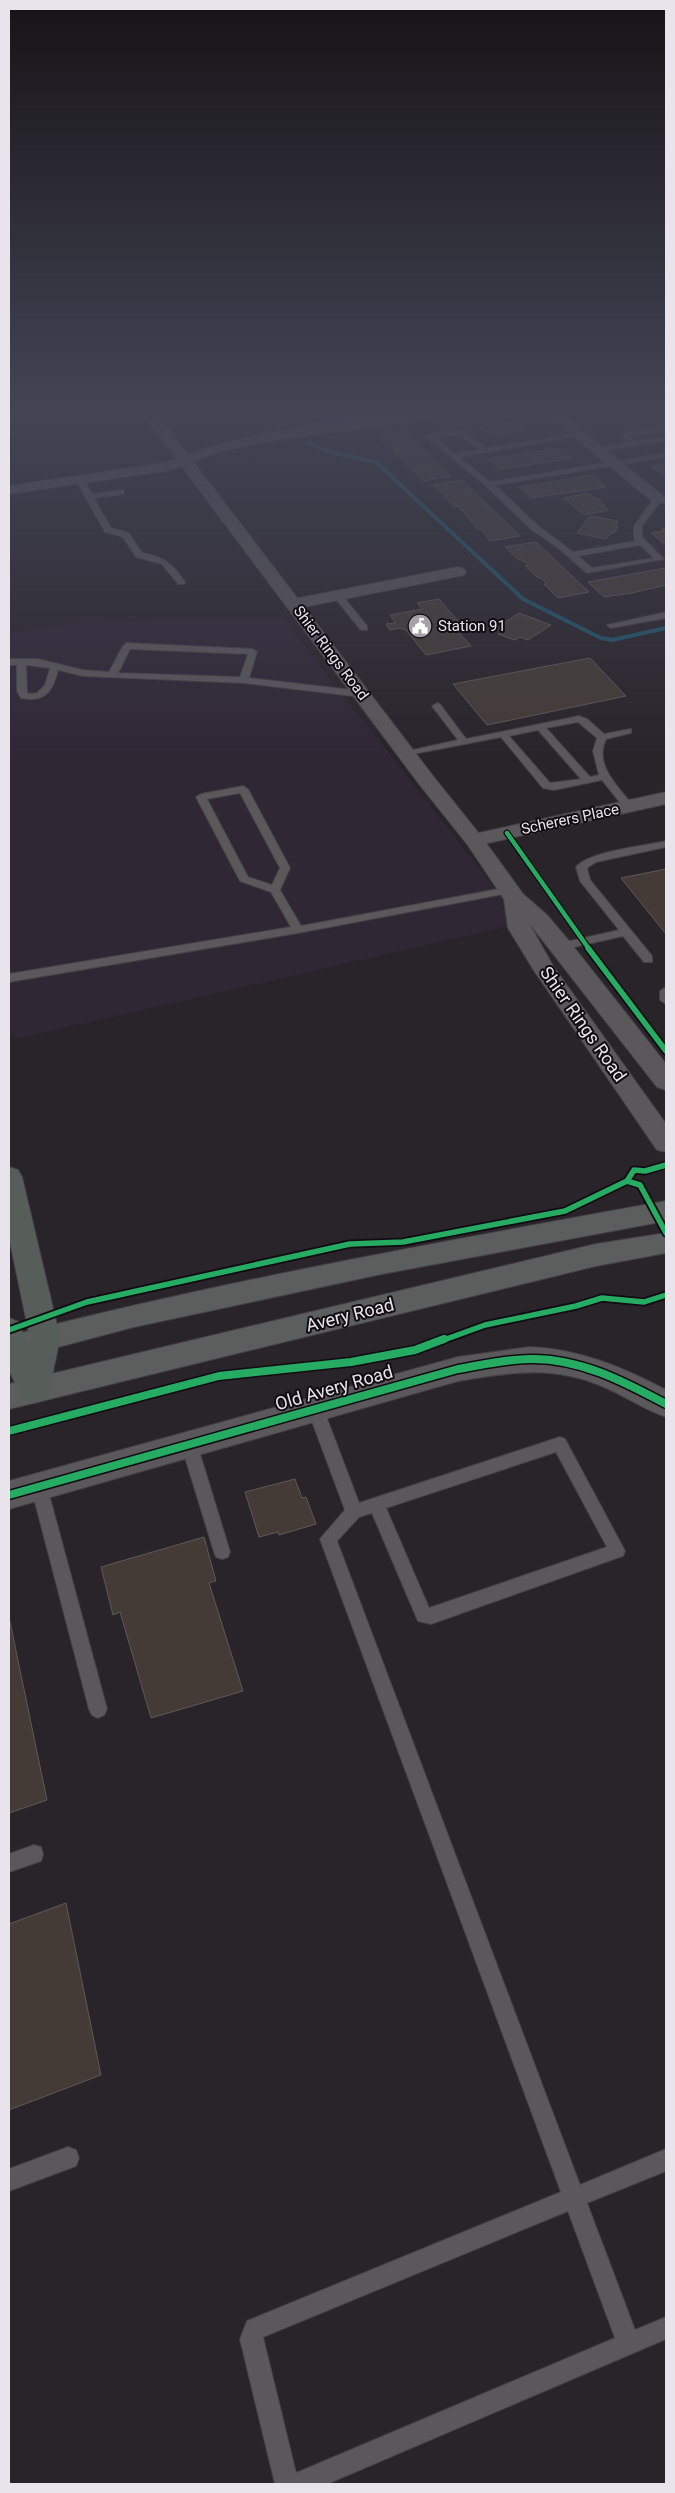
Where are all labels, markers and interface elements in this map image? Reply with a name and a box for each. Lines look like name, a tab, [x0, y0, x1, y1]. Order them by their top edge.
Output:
street label: Shier Rings Road	[290, 602, 372, 704]
public building icon: Station 91	[407, 613, 433, 639]
place label: Station 91	[438, 617, 506, 635]
street label: Scherers Place	[519, 800, 621, 838]
street label: Shier Rings Road	[536, 962, 631, 1085]
street label: Avery Road	[304, 1293, 396, 1336]
street label: Old Avery Road	[273, 1361, 395, 1414]

